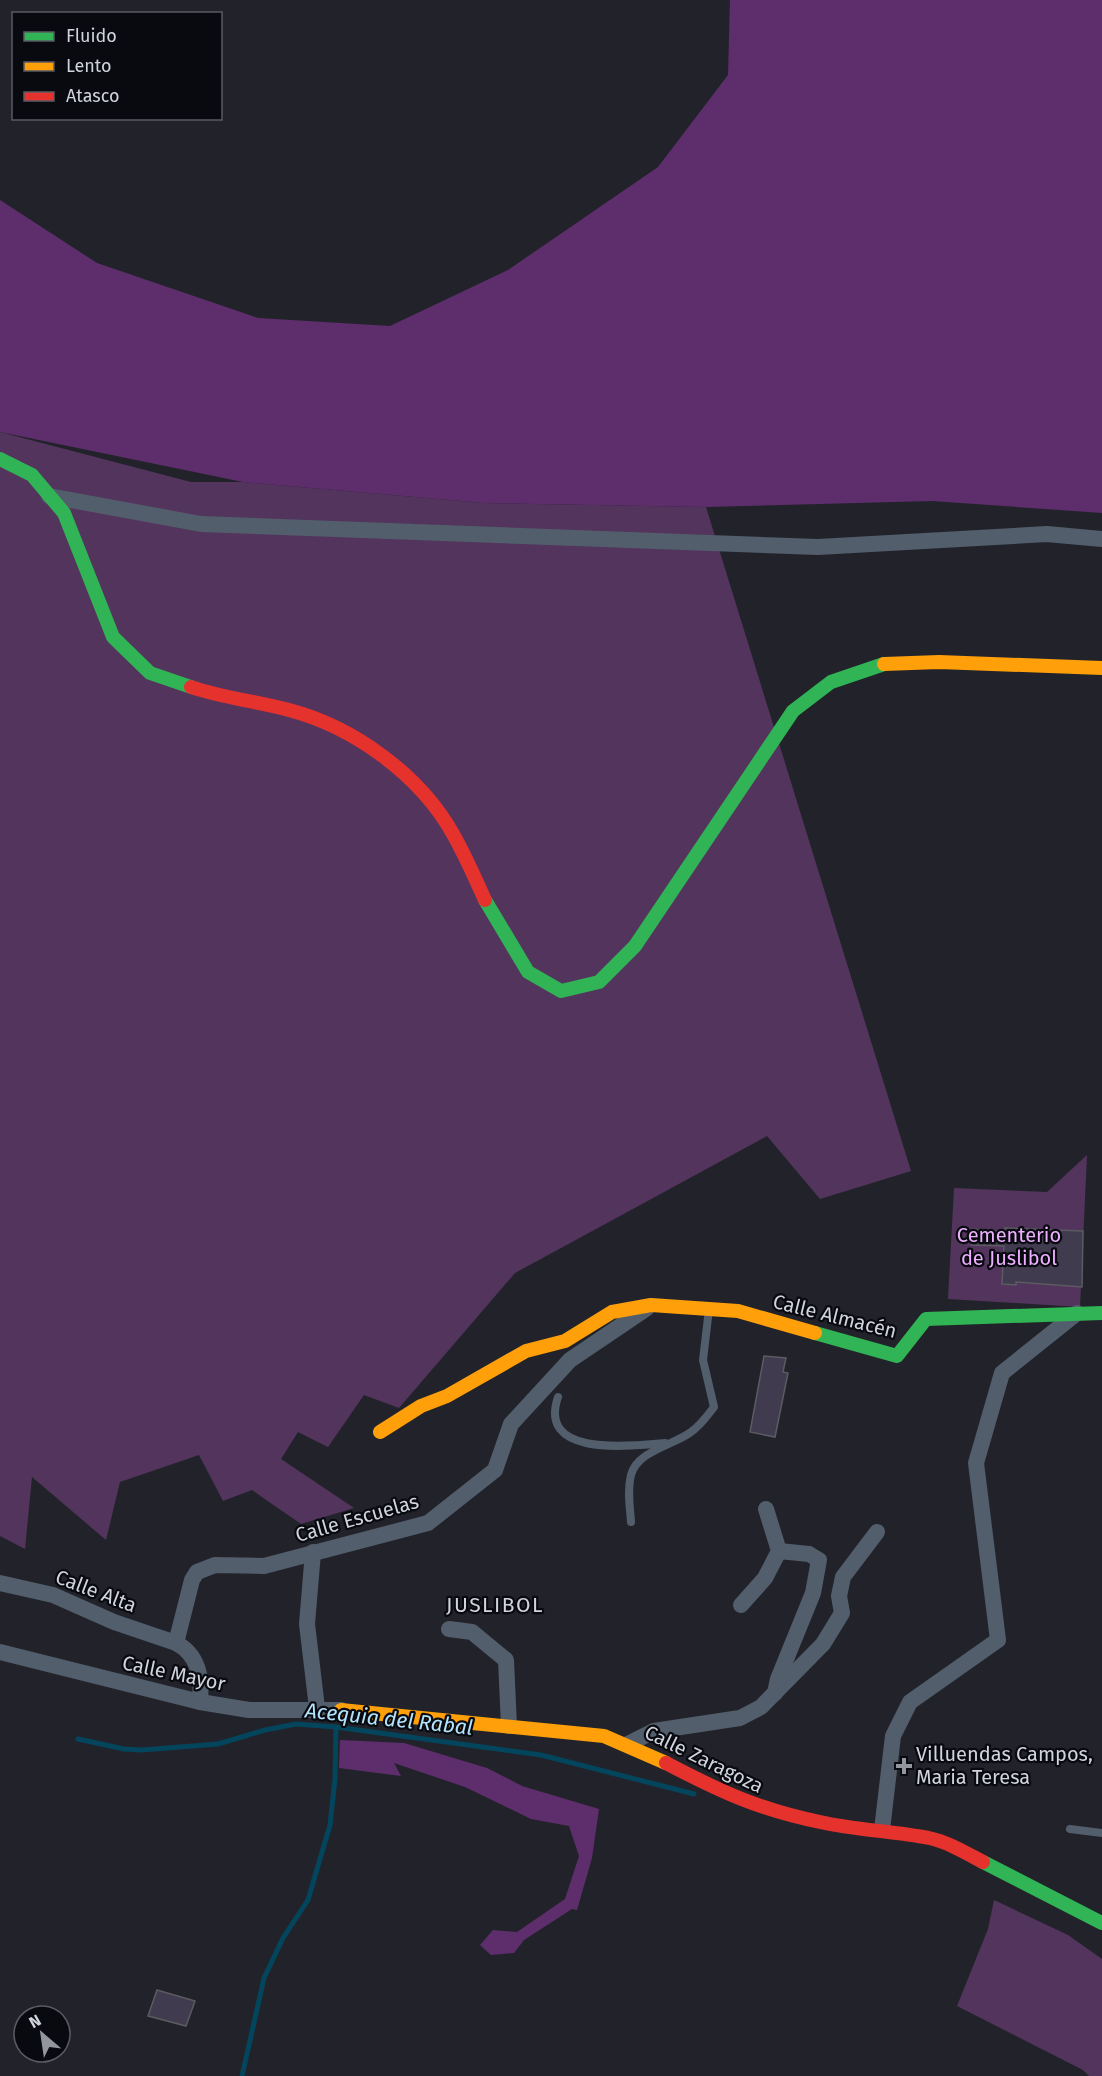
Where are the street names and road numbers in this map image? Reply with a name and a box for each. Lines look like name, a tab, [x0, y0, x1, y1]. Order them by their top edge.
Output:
street label: Calle Almacén	[771, 1289, 899, 1343]
street label: Calle Escuelas	[293, 1489, 421, 1547]
street label: Calle Alta	[52, 1565, 140, 1617]
street label: Calle Mayor	[120, 1650, 228, 1696]
street label: Calle Zaragoza	[641, 1720, 767, 1798]

